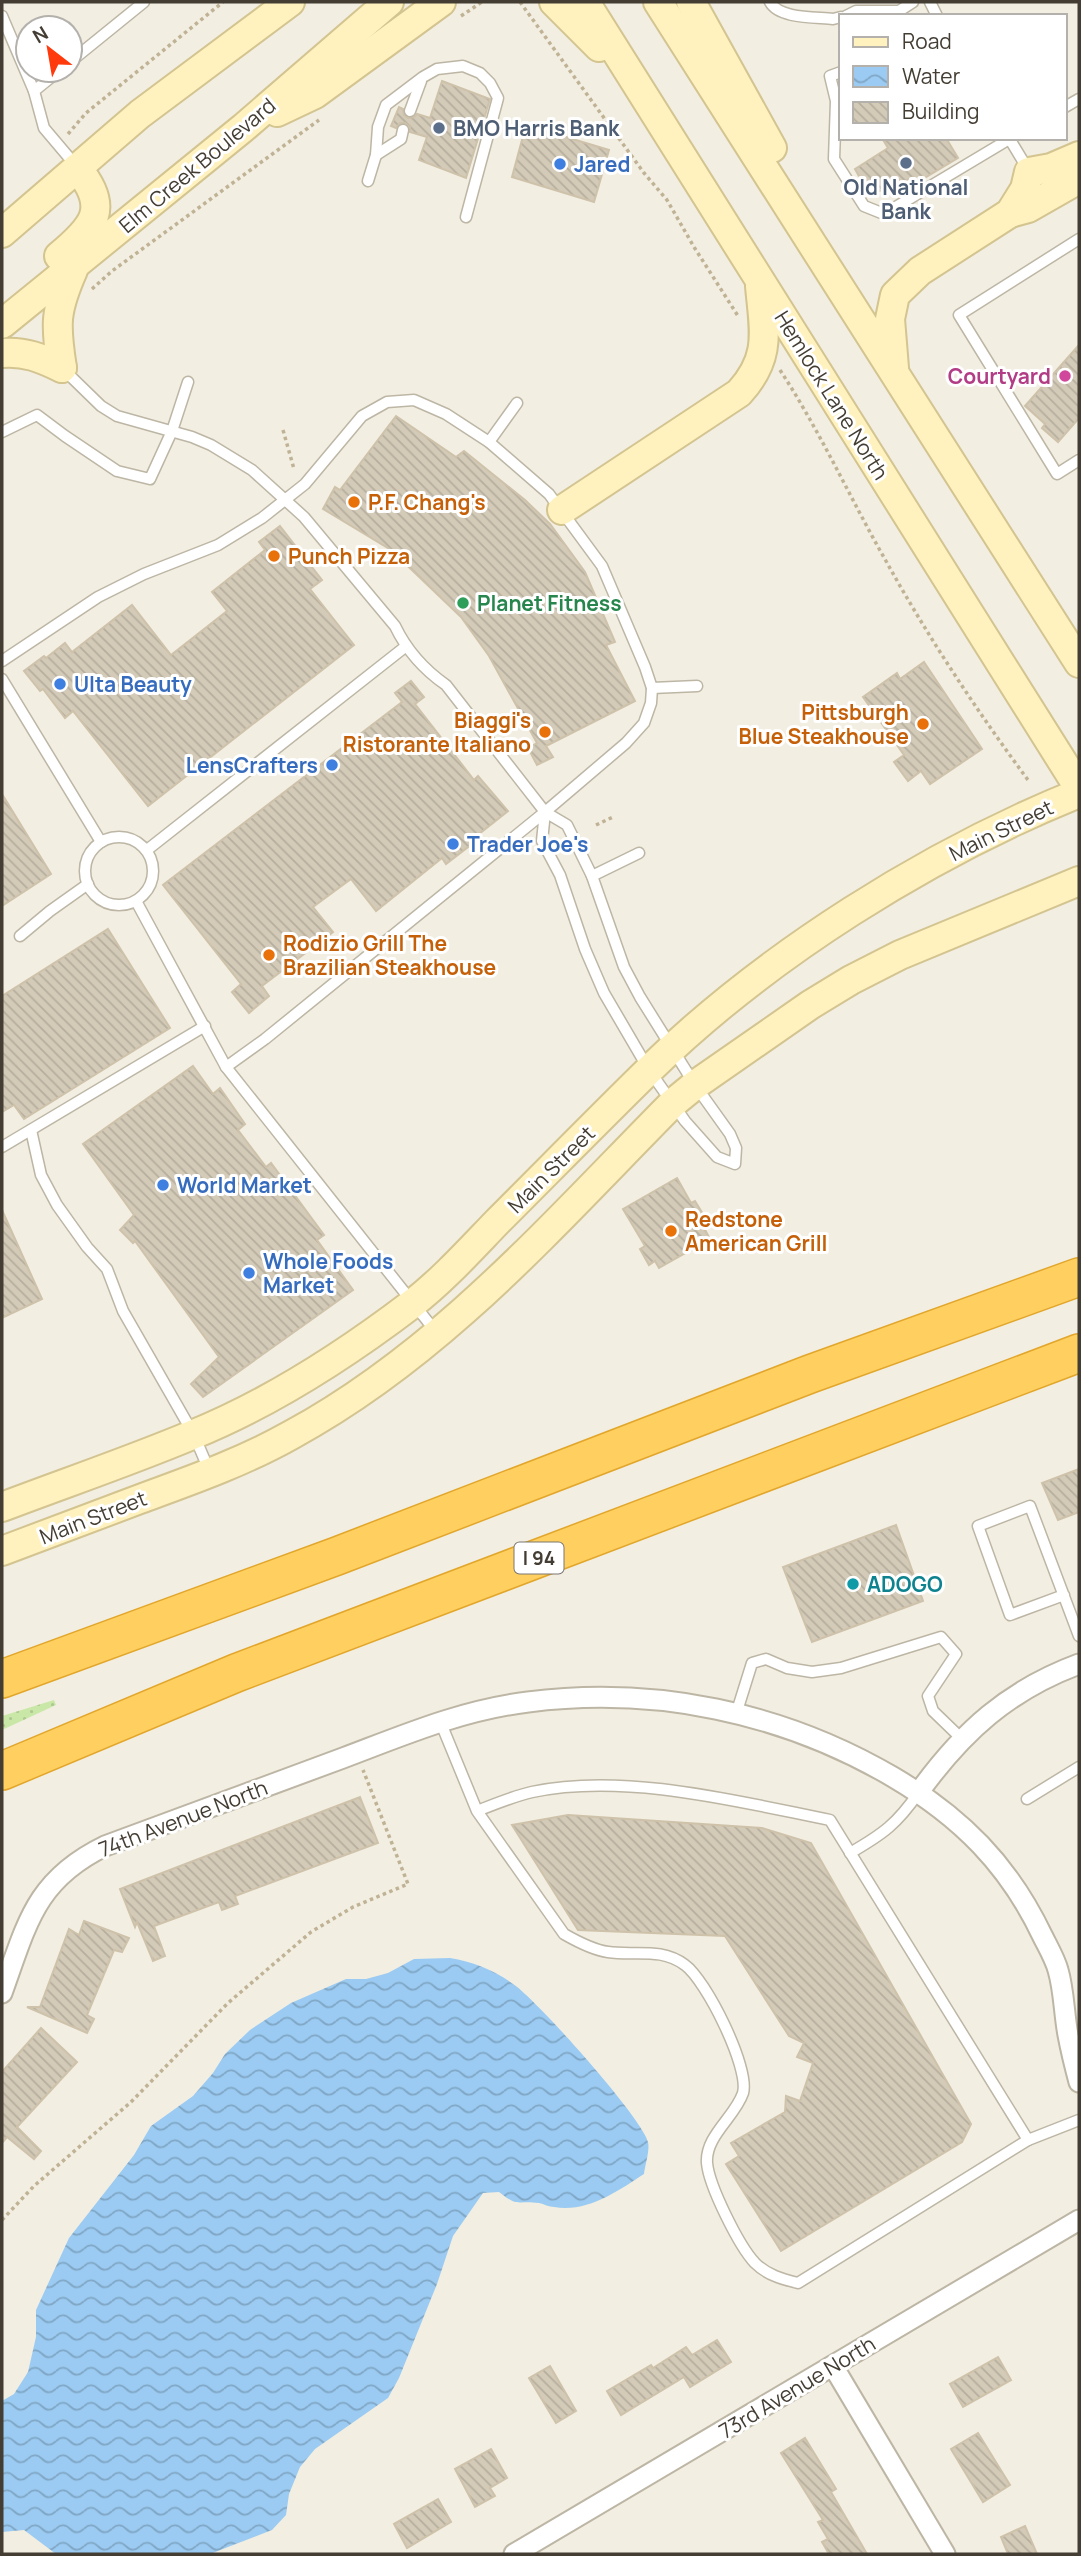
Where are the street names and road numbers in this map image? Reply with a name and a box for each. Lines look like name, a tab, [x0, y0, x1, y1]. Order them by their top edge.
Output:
street label: Elm Creek Boulevard	[113, 91, 281, 239]
street label: Hemlock Lane North	[769, 305, 895, 485]
street label: Main Street	[944, 793, 1058, 867]
street label: Main Street	[501, 1119, 601, 1219]
street label: Main Street	[35, 1484, 151, 1550]
road number: I 94	[514, 1542, 564, 1574]
street label: 74th Avenue North	[95, 1773, 271, 1863]
street label: 73rd Avenue North	[714, 2329, 880, 2445]

